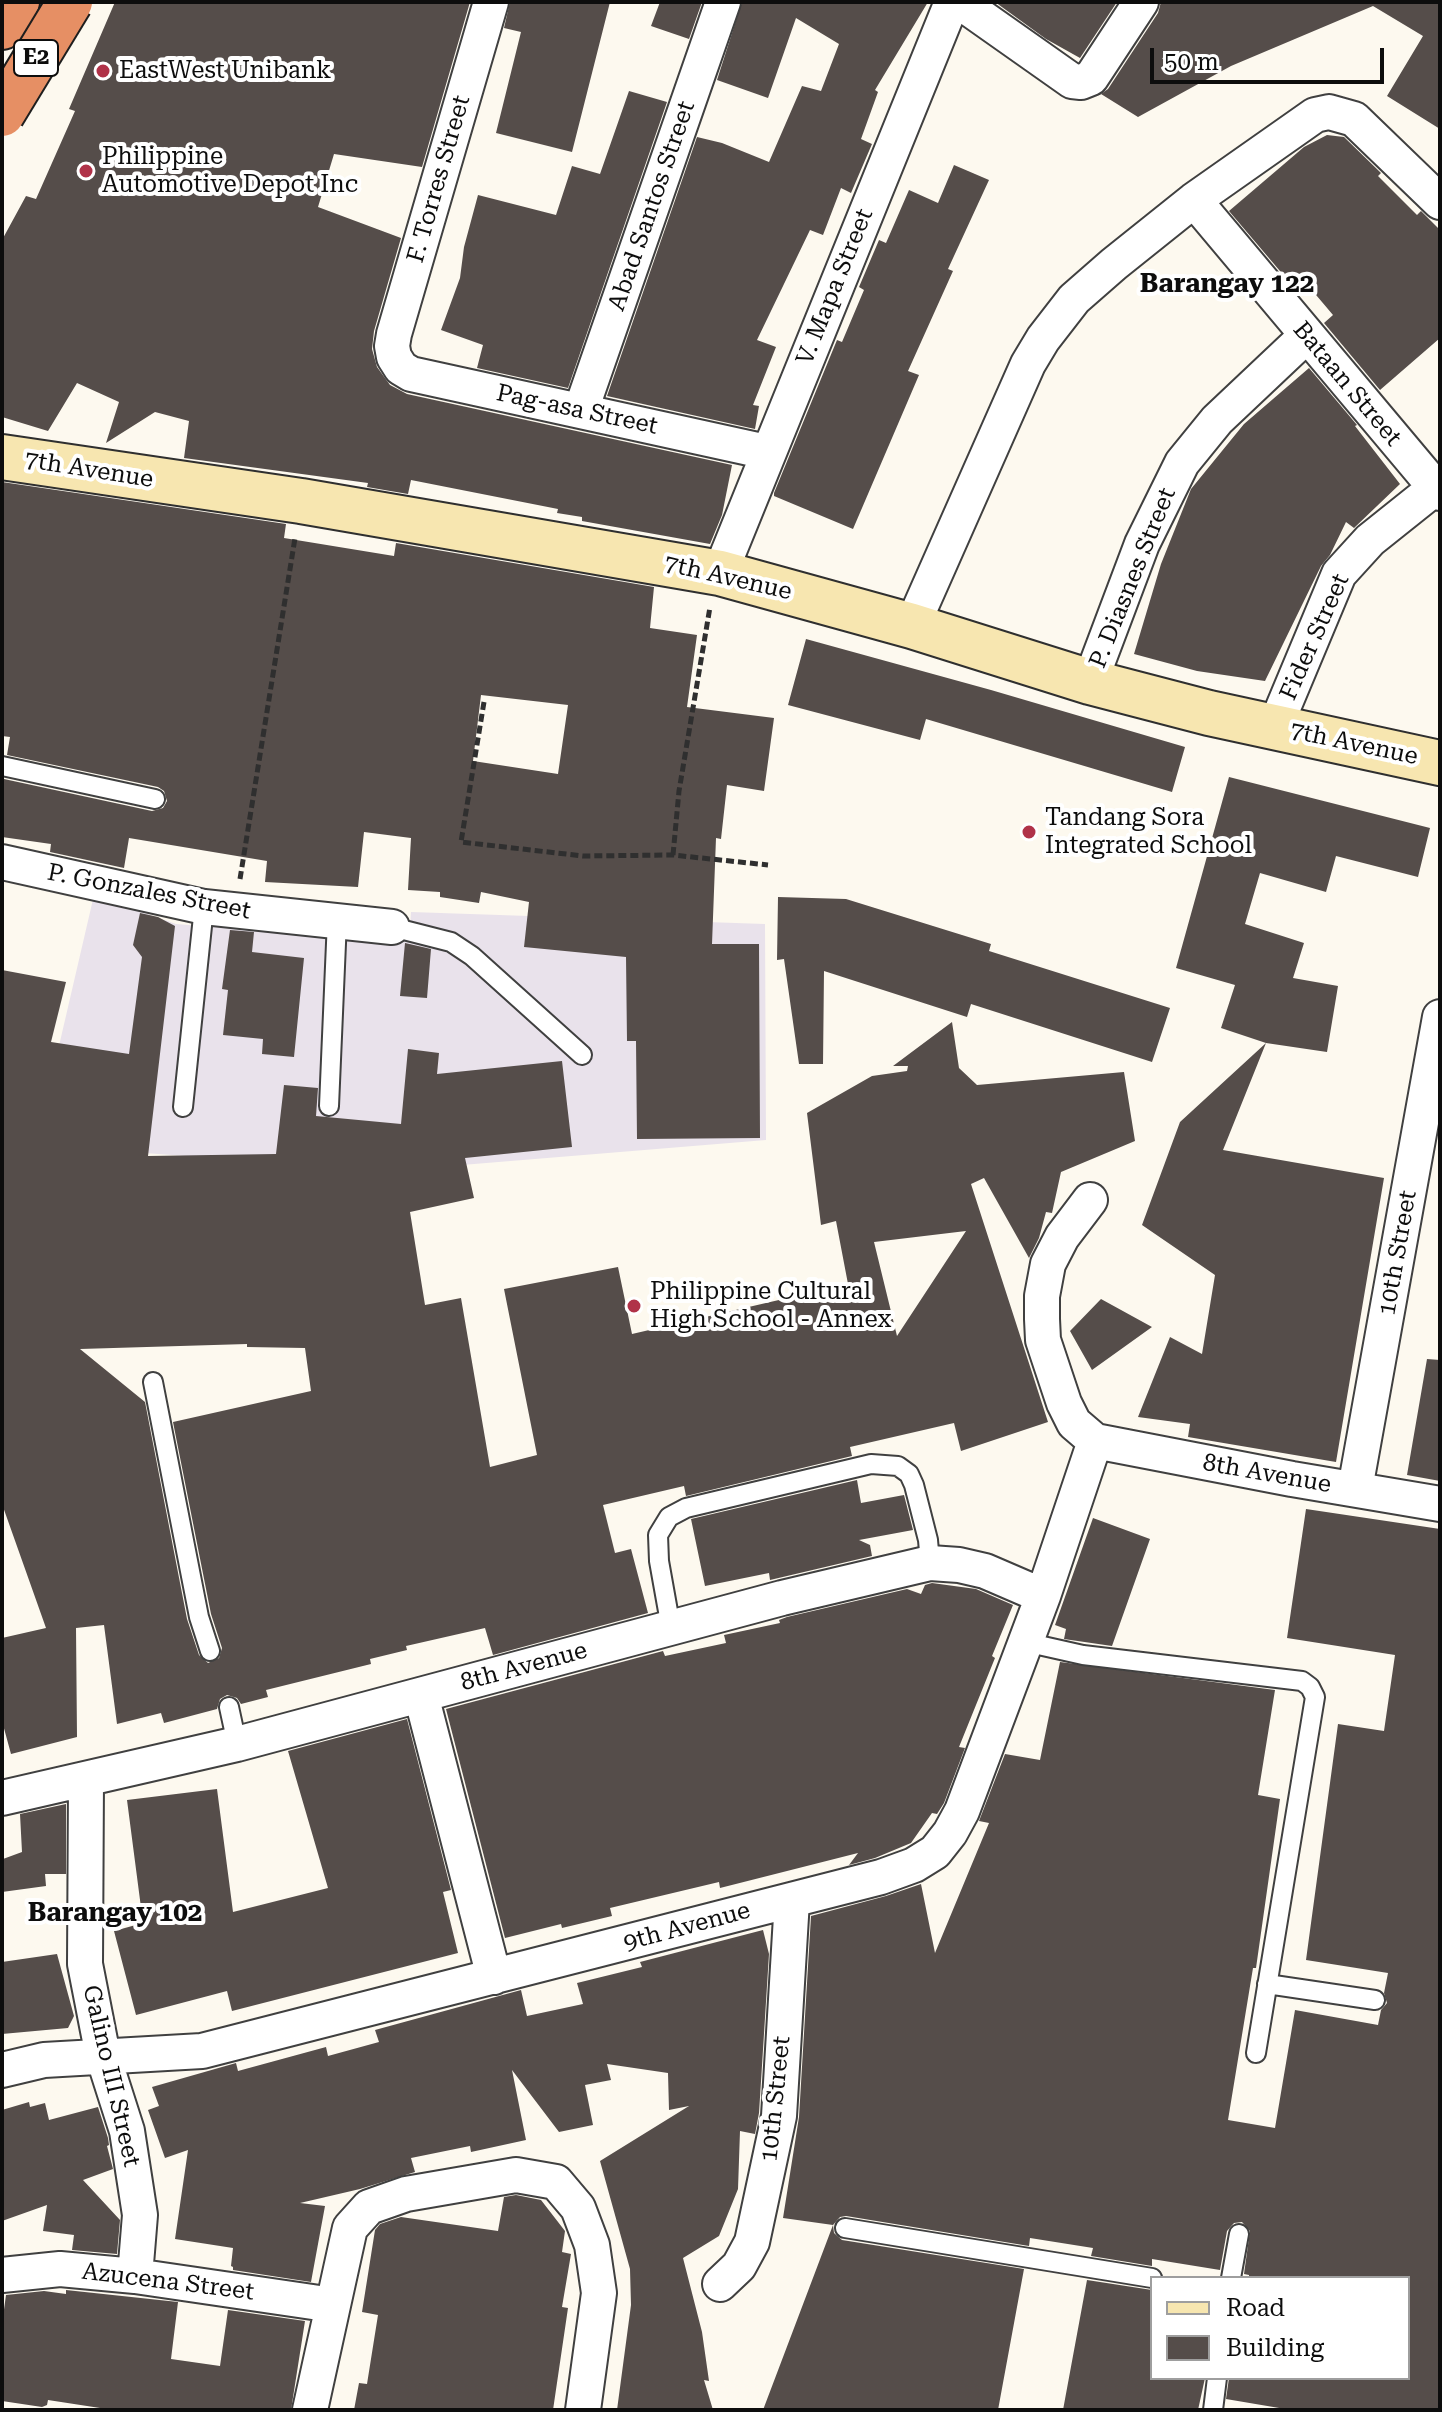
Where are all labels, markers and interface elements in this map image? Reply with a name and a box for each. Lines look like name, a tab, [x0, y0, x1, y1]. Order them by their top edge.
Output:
scale bar	[1154, 32, 1388, 82]
road number: E2	[14, 40, 58, 76]
text: 50 m	[1164, 48, 1219, 76]
place label: EastWest Unibank	[119, 57, 331, 85]
marker: EastWest Unibank	[94, 62, 112, 80]
street label: F. Torres Street	[401, 92, 477, 266]
street label: Abad Santos Street	[603, 97, 701, 315]
place label: Philippine Automotive Depot Inc	[102, 143, 358, 199]
marker: Philippine Automotive Depot Inc	[77, 162, 95, 180]
street label: V. Mapa Street	[791, 205, 879, 369]
district label: Barangay 122	[1140, 268, 1314, 300]
street label: Bataan Street	[1287, 316, 1407, 452]
street label: Pag-asa Street	[494, 379, 660, 441]
street label: 7th Avenue	[23, 446, 155, 494]
street label: P. Diasnes Street	[1084, 484, 1182, 672]
street label: 7th Avenue	[661, 549, 795, 607]
street label: Fider Street	[1274, 569, 1356, 705]
street label: 7th Avenue	[1287, 716, 1421, 772]
place label: Tandang Sora Integrated School	[1045, 804, 1252, 860]
marker: Tandang Sora Integrated School	[1020, 823, 1038, 841]
street label: P. Gonzales Street	[45, 858, 253, 926]
street label: 10th Street	[1373, 1188, 1423, 1318]
place label: Philippine Cultural High School - Annex	[650, 1278, 891, 1334]
marker: Philippine Cultural High School - Annex	[625, 1297, 643, 1315]
street label: 8th Avenue	[1200, 1449, 1334, 1499]
street label: 8th Avenue	[457, 1636, 591, 1698]
street label: 9th Avenue	[620, 1896, 754, 1958]
district label: Barangay 102	[28, 1897, 202, 1929]
street label: Galino III Street	[76, 1982, 146, 2170]
street label: 10th Street	[755, 2035, 797, 2163]
street label: Azucena Street	[80, 2257, 256, 2307]
legend	[1150, 2276, 1410, 2380]
text: Road	[1226, 2294, 1285, 2322]
text: Building	[1226, 2334, 1324, 2362]

